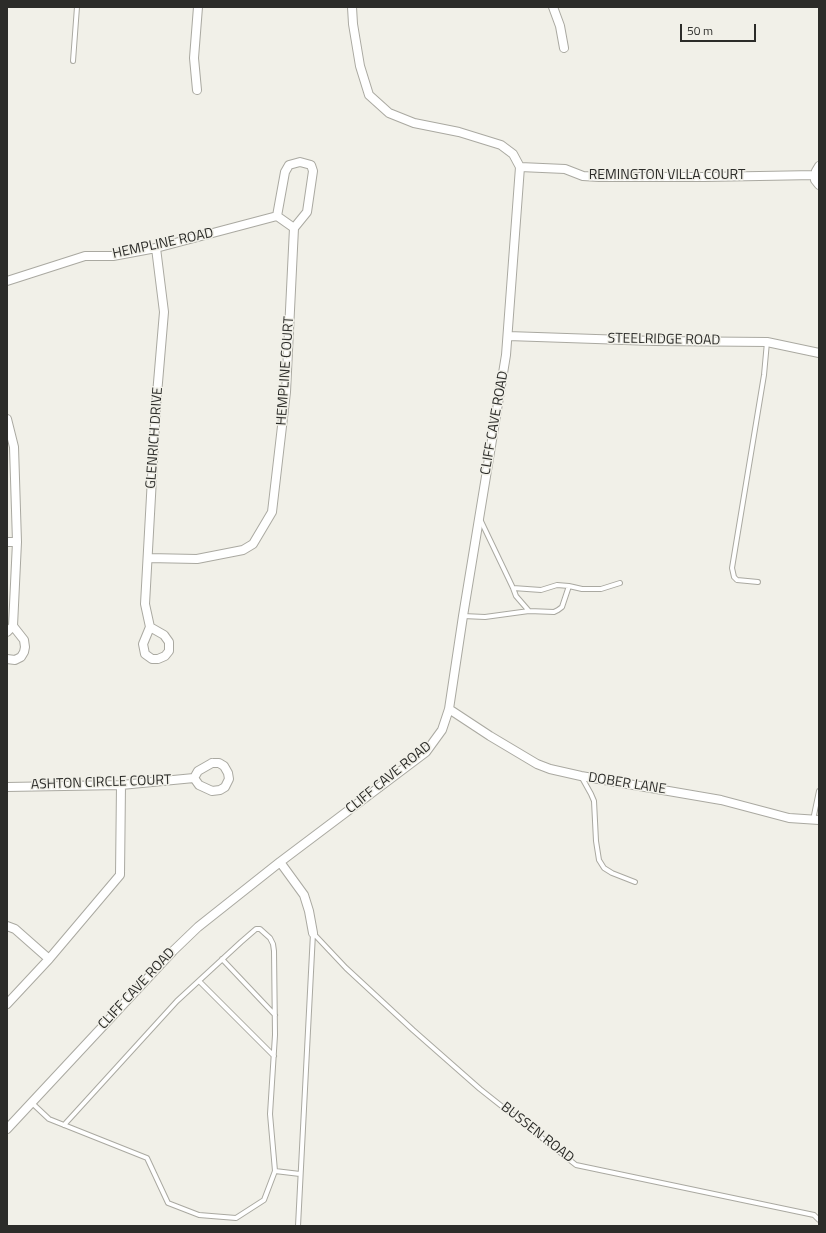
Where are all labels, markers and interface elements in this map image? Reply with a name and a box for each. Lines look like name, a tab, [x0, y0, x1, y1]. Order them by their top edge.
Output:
scale bar	[682, 16, 758, 42]
text: 50 m	[687, 21, 713, 40]
street label: REMINGTON VILLA COURT	[589, 168, 745, 184]
street label: HEMPLINE ROAD	[111, 225, 215, 263]
street label: HEMPLINE COURT	[274, 316, 298, 426]
street label: STEELRIDGE ROAD	[607, 331, 721, 349]
street label: CLIFF CAVE ROAD	[478, 370, 512, 476]
street label: GLENRICH DRIVE	[143, 387, 167, 489]
street label: CLIFF CAVE ROAD	[343, 738, 435, 818]
street label: DOBER LANE	[587, 770, 667, 798]
street label: ASHTON CIRCLE COURT	[30, 772, 172, 794]
street label: CLIFF CAVE ROAD	[95, 945, 179, 1033]
street label: BUSSEN ROAD	[497, 1099, 577, 1167]

